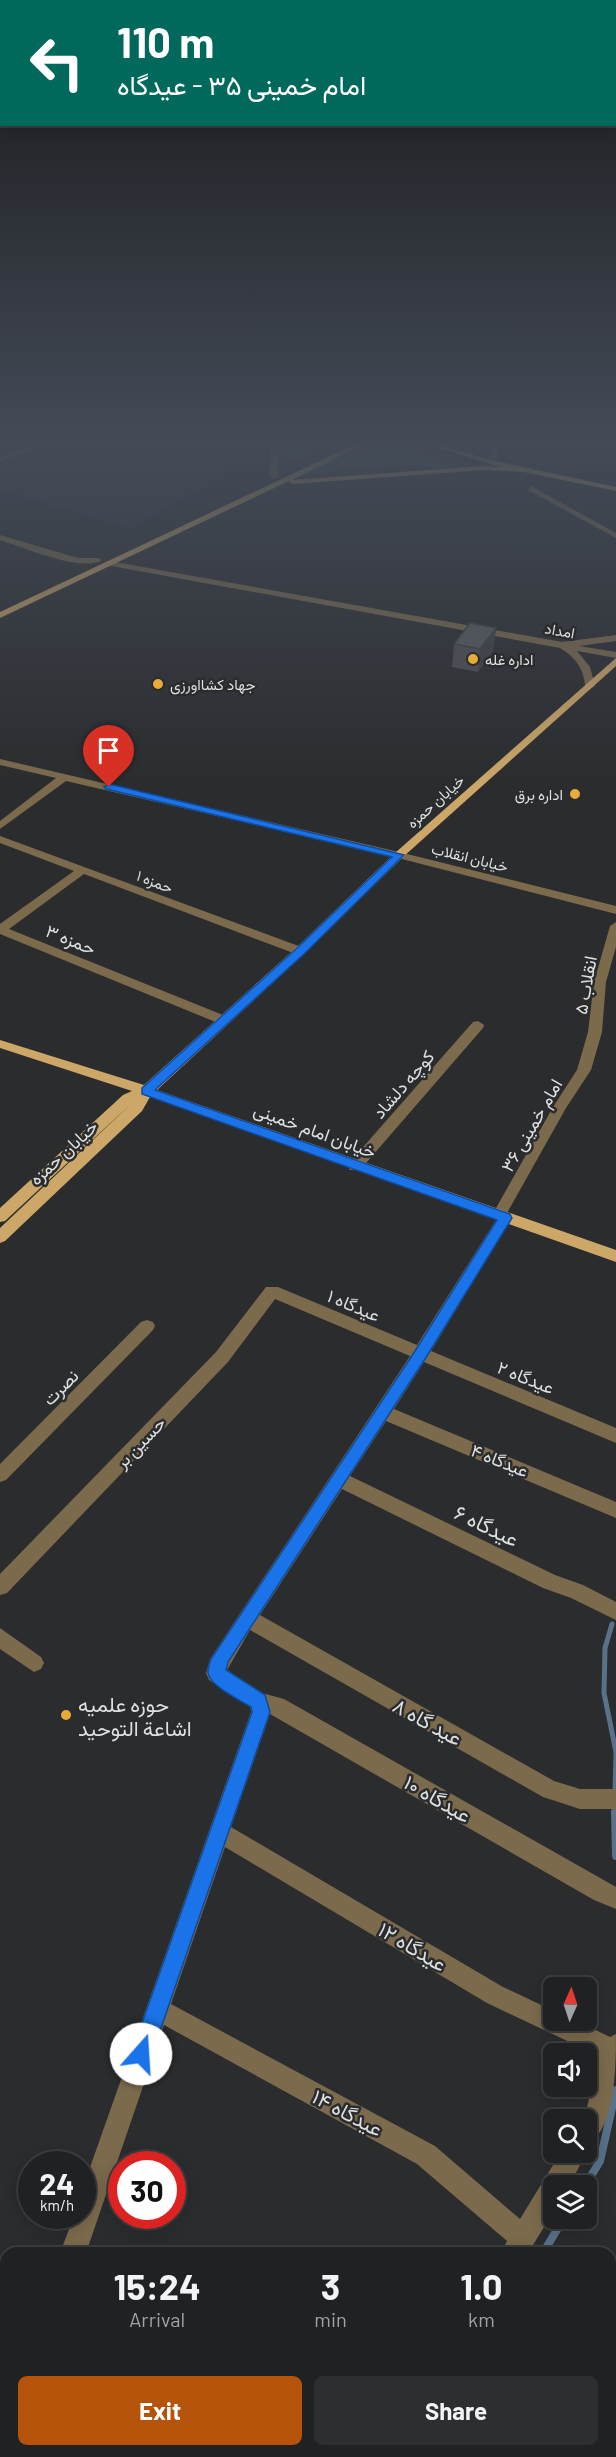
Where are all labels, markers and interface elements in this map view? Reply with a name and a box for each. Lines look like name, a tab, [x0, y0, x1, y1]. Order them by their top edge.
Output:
text: 110 m	[117, 16, 214, 66]
icon: left	[18, 24, 96, 102]
text: امام خمینی ۳۵ - عیدگاه	[117, 68, 366, 100]
street label: امداد	[544, 619, 576, 641]
place label: اداره غله	[485, 650, 533, 669]
marker: اداره غله	[466, 652, 480, 666]
place label: جهاد کشااورزی	[170, 675, 256, 695]
marker: جهاد کشااورزی	[151, 677, 165, 691]
pin	[83, 725, 134, 787]
icon: arrive	[92, 734, 125, 767]
street label: خیابان حمزه	[403, 770, 468, 832]
place label: اداره برق	[515, 785, 563, 804]
marker: اداره برق	[568, 787, 582, 801]
street label: خیابان انقلاب	[430, 839, 510, 876]
street label: حمزه ۱	[134, 866, 176, 897]
street label: حمزه ۳	[42, 919, 99, 960]
street label: انقلاب ۵	[569, 954, 601, 1016]
street label: کوچه دلشاد	[367, 1045, 440, 1124]
street label: امام خمینی ۳۶	[496, 1075, 568, 1176]
street label: خیابان امام خمینی	[250, 1098, 379, 1164]
street label: خیابان حمزه	[24, 1115, 102, 1190]
street label: عیدگاه ۱	[324, 1284, 384, 1326]
street label: عیدگاه ۲	[494, 1356, 558, 1398]
street label: نصرت	[37, 1364, 83, 1410]
street label: حسین بر	[109, 1412, 171, 1474]
street label: عیدگاه ۴	[468, 1439, 532, 1481]
street label: عیدگاه ۶	[450, 1499, 523, 1552]
place label: حوزه علمیه اشاعة التوحید	[78, 1691, 192, 1742]
street label: عید گاه ۸	[389, 1692, 467, 1751]
marker: حوزه علمیه اشاعة التوحید	[59, 1708, 73, 1722]
street label: عیدگاه ۱۰	[400, 1769, 476, 1828]
street label: عیدگاه ۱۲	[374, 1916, 452, 1977]
north arrow	[543, 1977, 597, 2031]
map controls	[543, 1977, 597, 2229]
position arrow	[109, 2022, 173, 2086]
button: sound	[543, 2043, 597, 2097]
street label: عیدگاه ۱۴	[308, 2083, 388, 2142]
button: search	[543, 2109, 597, 2163]
speed limit sign: 30	[108, 2151, 186, 2229]
text: 24	[40, 2165, 74, 2201]
button: layers	[543, 2175, 597, 2229]
text: km/h	[40, 2196, 74, 2214]
text: 15:24	[114, 2264, 201, 2307]
text: 3	[321, 2264, 340, 2307]
text: 1.0	[460, 2264, 502, 2307]
text: Arrival	[129, 2307, 185, 2331]
text: min	[314, 2307, 347, 2331]
text: km	[468, 2307, 495, 2331]
button: Exit	[18, 2376, 302, 2445]
button: Share	[314, 2376, 598, 2445]

